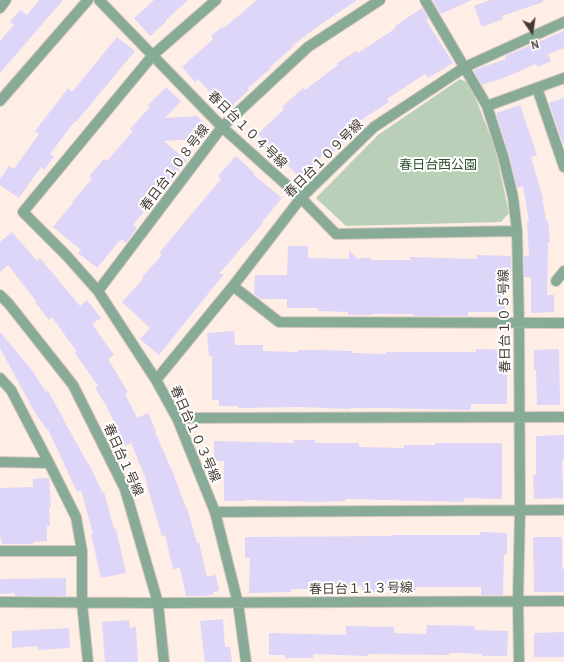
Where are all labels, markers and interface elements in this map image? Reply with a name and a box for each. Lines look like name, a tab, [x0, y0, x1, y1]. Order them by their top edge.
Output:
north arrow	[512, 12, 552, 52]
text: N	[530, 37, 540, 51]
street label: 春日台１０４号線	[204, 88, 290, 172]
street label: 春日台１０９号線	[282, 117, 366, 201]
street label: 春日台１０８号線	[137, 122, 213, 214]
park label: 春日台西公園	[399, 157, 477, 173]
street label: 春日台１０５号線	[496, 269, 514, 373]
street label: 春日台１０３号線	[167, 383, 223, 485]
street label: 春日台１号線	[100, 421, 146, 499]
street label: 春日台１１３号線	[309, 580, 413, 598]

